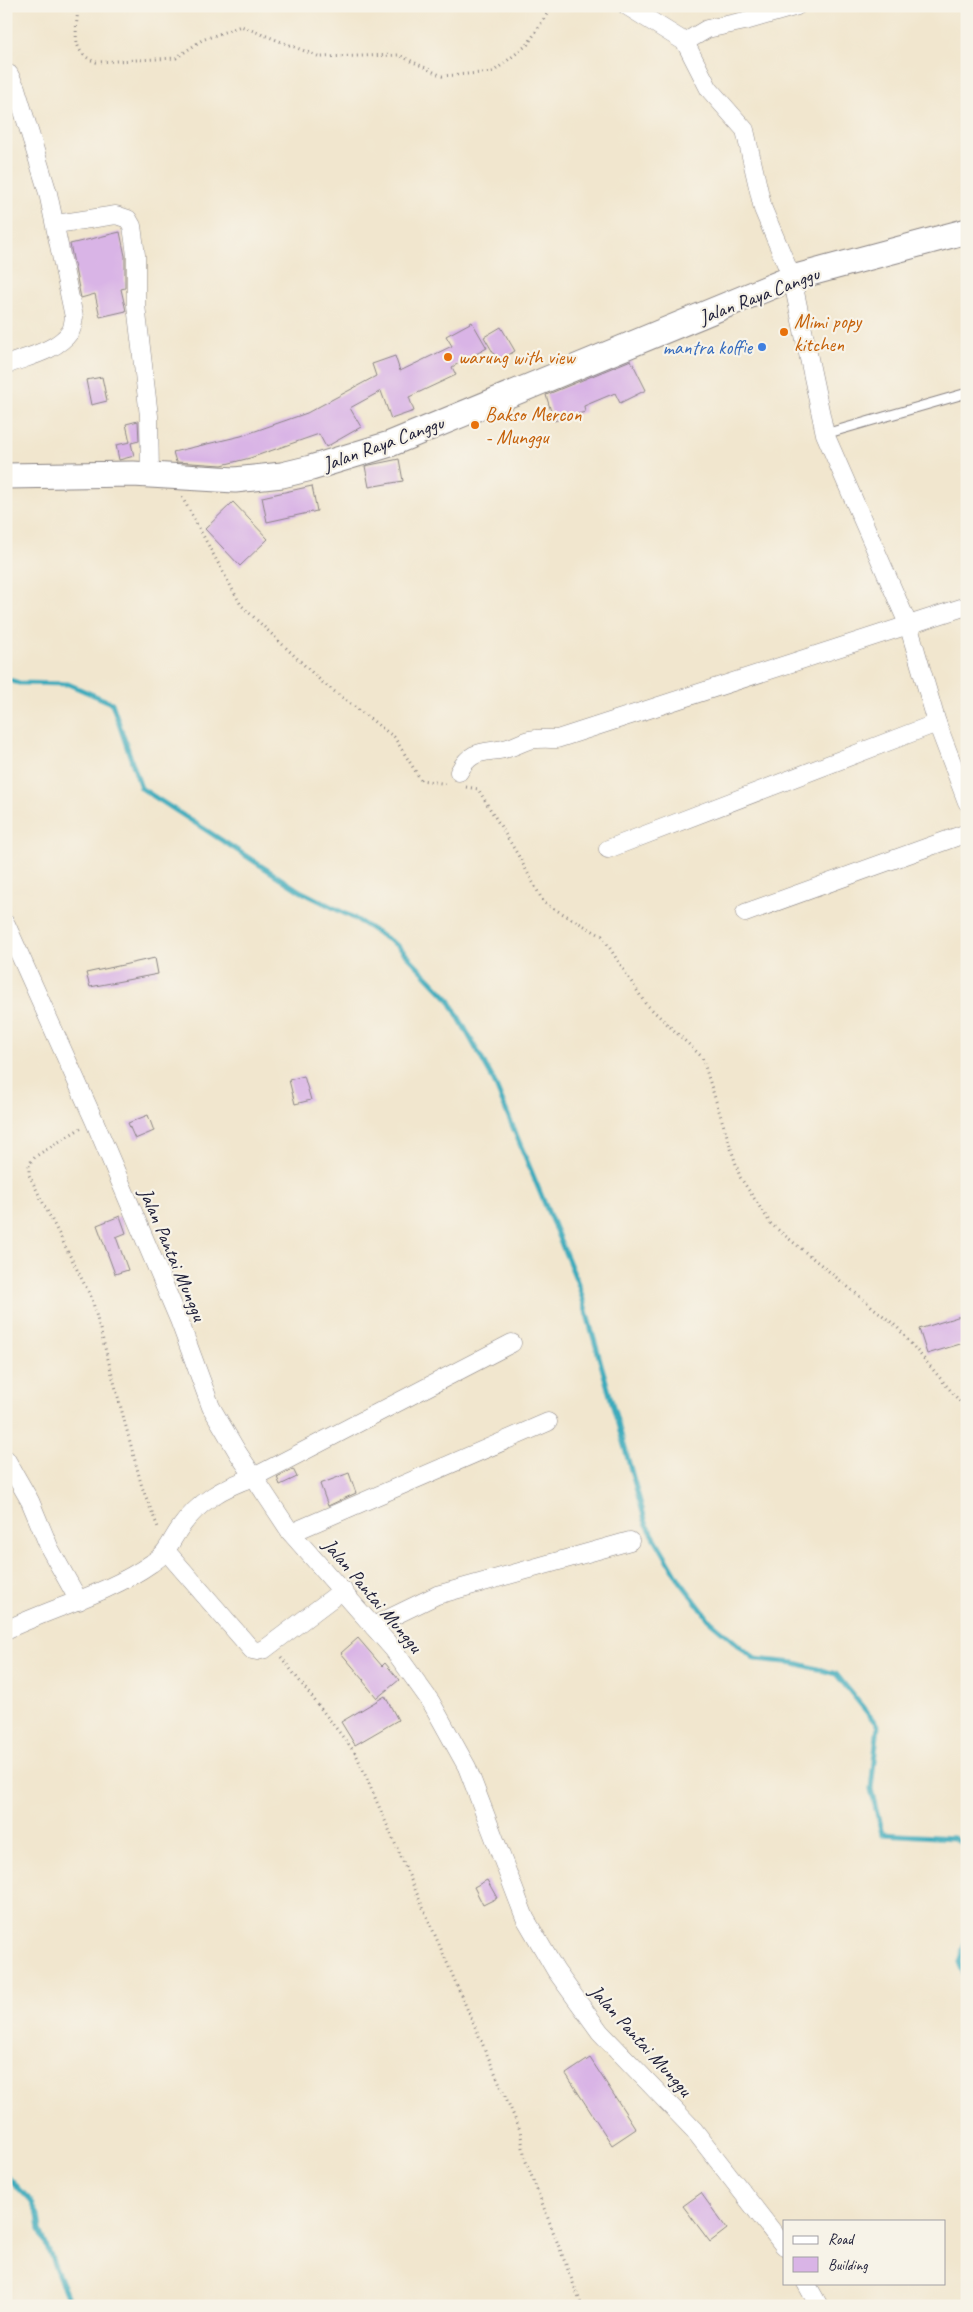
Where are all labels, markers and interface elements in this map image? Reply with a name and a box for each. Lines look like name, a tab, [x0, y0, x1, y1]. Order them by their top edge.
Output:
street label: Jalan Raya Canggu	[695, 261, 824, 330]
place label: Mimi popy kitchen	[794, 309, 863, 357]
marker: Mimi popy kitchen	[778, 326, 790, 338]
place label: mantra koffie	[662, 335, 753, 360]
marker: mantra koffie	[756, 341, 768, 353]
place label: warung with view	[458, 345, 576, 370]
marker: warung with view	[442, 351, 454, 363]
place label: Bakso Mercon - Munggu	[485, 402, 582, 450]
street label: Jalan Raya Canggu	[318, 410, 448, 477]
marker: Bakso Mercon - Munggu	[469, 419, 481, 431]
street label: Jalan Pantai Munggu	[133, 1183, 212, 1326]
street label: Jalan Pantai Munggu	[317, 1532, 429, 1659]
street label: Jalan Pantai Munggu	[583, 1979, 698, 2103]
legend	[783, 2220, 946, 2284]
text: Road	[828, 2230, 855, 2249]
text: Building	[828, 2256, 868, 2275]

